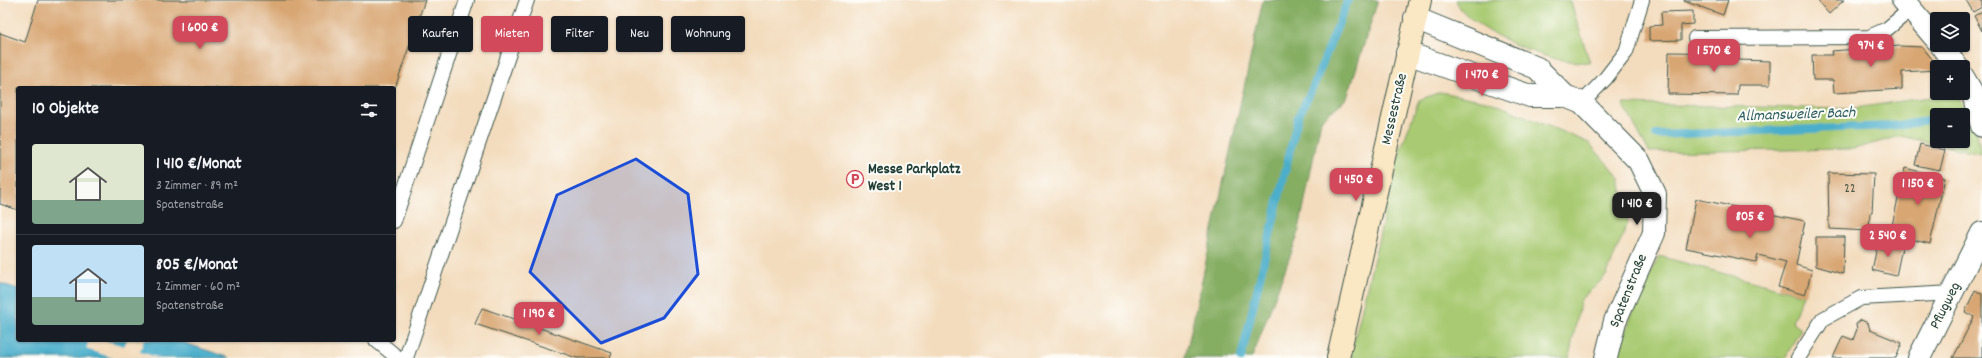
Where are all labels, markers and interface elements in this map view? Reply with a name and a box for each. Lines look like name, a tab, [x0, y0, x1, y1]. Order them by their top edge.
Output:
map controls	[1930, 12, 1970, 148]
button: layers	[1930, 12, 1970, 52]
pin: 1 600 €	[163, 16, 237, 50]
chip: Kaufen	[408, 16, 473, 52]
chip: Mieten	[481, 16, 543, 52]
chip: Filter	[551, 16, 608, 52]
chip: Neu	[616, 16, 663, 52]
chip: Wohnung	[671, 16, 745, 52]
text: 1 600 €	[182, 19, 218, 38]
pin: 974 €	[1843, 34, 1899, 68]
text: 974 €	[1858, 37, 1884, 56]
pin: 1 570 €	[1677, 39, 1751, 73]
text: 1 570 €	[1697, 42, 1731, 61]
button: +	[1930, 60, 1970, 100]
pin: 1 470 €	[1445, 63, 1519, 97]
text: 1 470 €	[1465, 66, 1499, 85]
street label: Messestraße	[1376, 71, 1414, 147]
text: 10 Objekte	[32, 98, 99, 122]
icon: filters	[358, 99, 380, 121]
water label: Allmansweiler Bach	[1736, 101, 1856, 129]
button: −	[1930, 108, 1970, 148]
text: 1 410 €/Monat	[156, 153, 242, 177]
place label: Messe Parkplatz West 1	[868, 159, 961, 198]
icon: home	[64, 160, 112, 208]
pin: 1 450 €	[1319, 168, 1393, 202]
parking icon: Messe Parkplatz West 1	[845, 169, 865, 189]
text: 1 450 €	[1339, 171, 1373, 190]
pin: 1 150 €	[1881, 172, 1955, 206]
text: 1 150 €	[1902, 175, 1934, 194]
text: 3 Zimmer · 89 m²	[156, 177, 238, 196]
house number: 22	[1844, 180, 1856, 199]
pin: 1 410 €	[1600, 192, 1674, 226]
text: 1 410 €	[1621, 195, 1653, 214]
text: Spatenstraße	[156, 196, 223, 215]
pin: 805 €	[1722, 205, 1778, 239]
text: 805 €	[1736, 208, 1764, 227]
pin: 2 540 €	[1851, 224, 1925, 258]
text: 2 540 €	[1869, 227, 1907, 246]
street label: Spatenstraße	[1604, 250, 1654, 331]
text: 805 €/Monat	[156, 254, 238, 278]
icon: home	[64, 261, 112, 309]
text: 2 Zimmer · 60 m²	[156, 278, 240, 297]
street label: Pflugweg	[1925, 279, 1967, 333]
text: Spatenstraße	[156, 297, 223, 316]
pin: 1 190 €	[502, 302, 576, 336]
text: 1 190 €	[523, 305, 555, 324]

